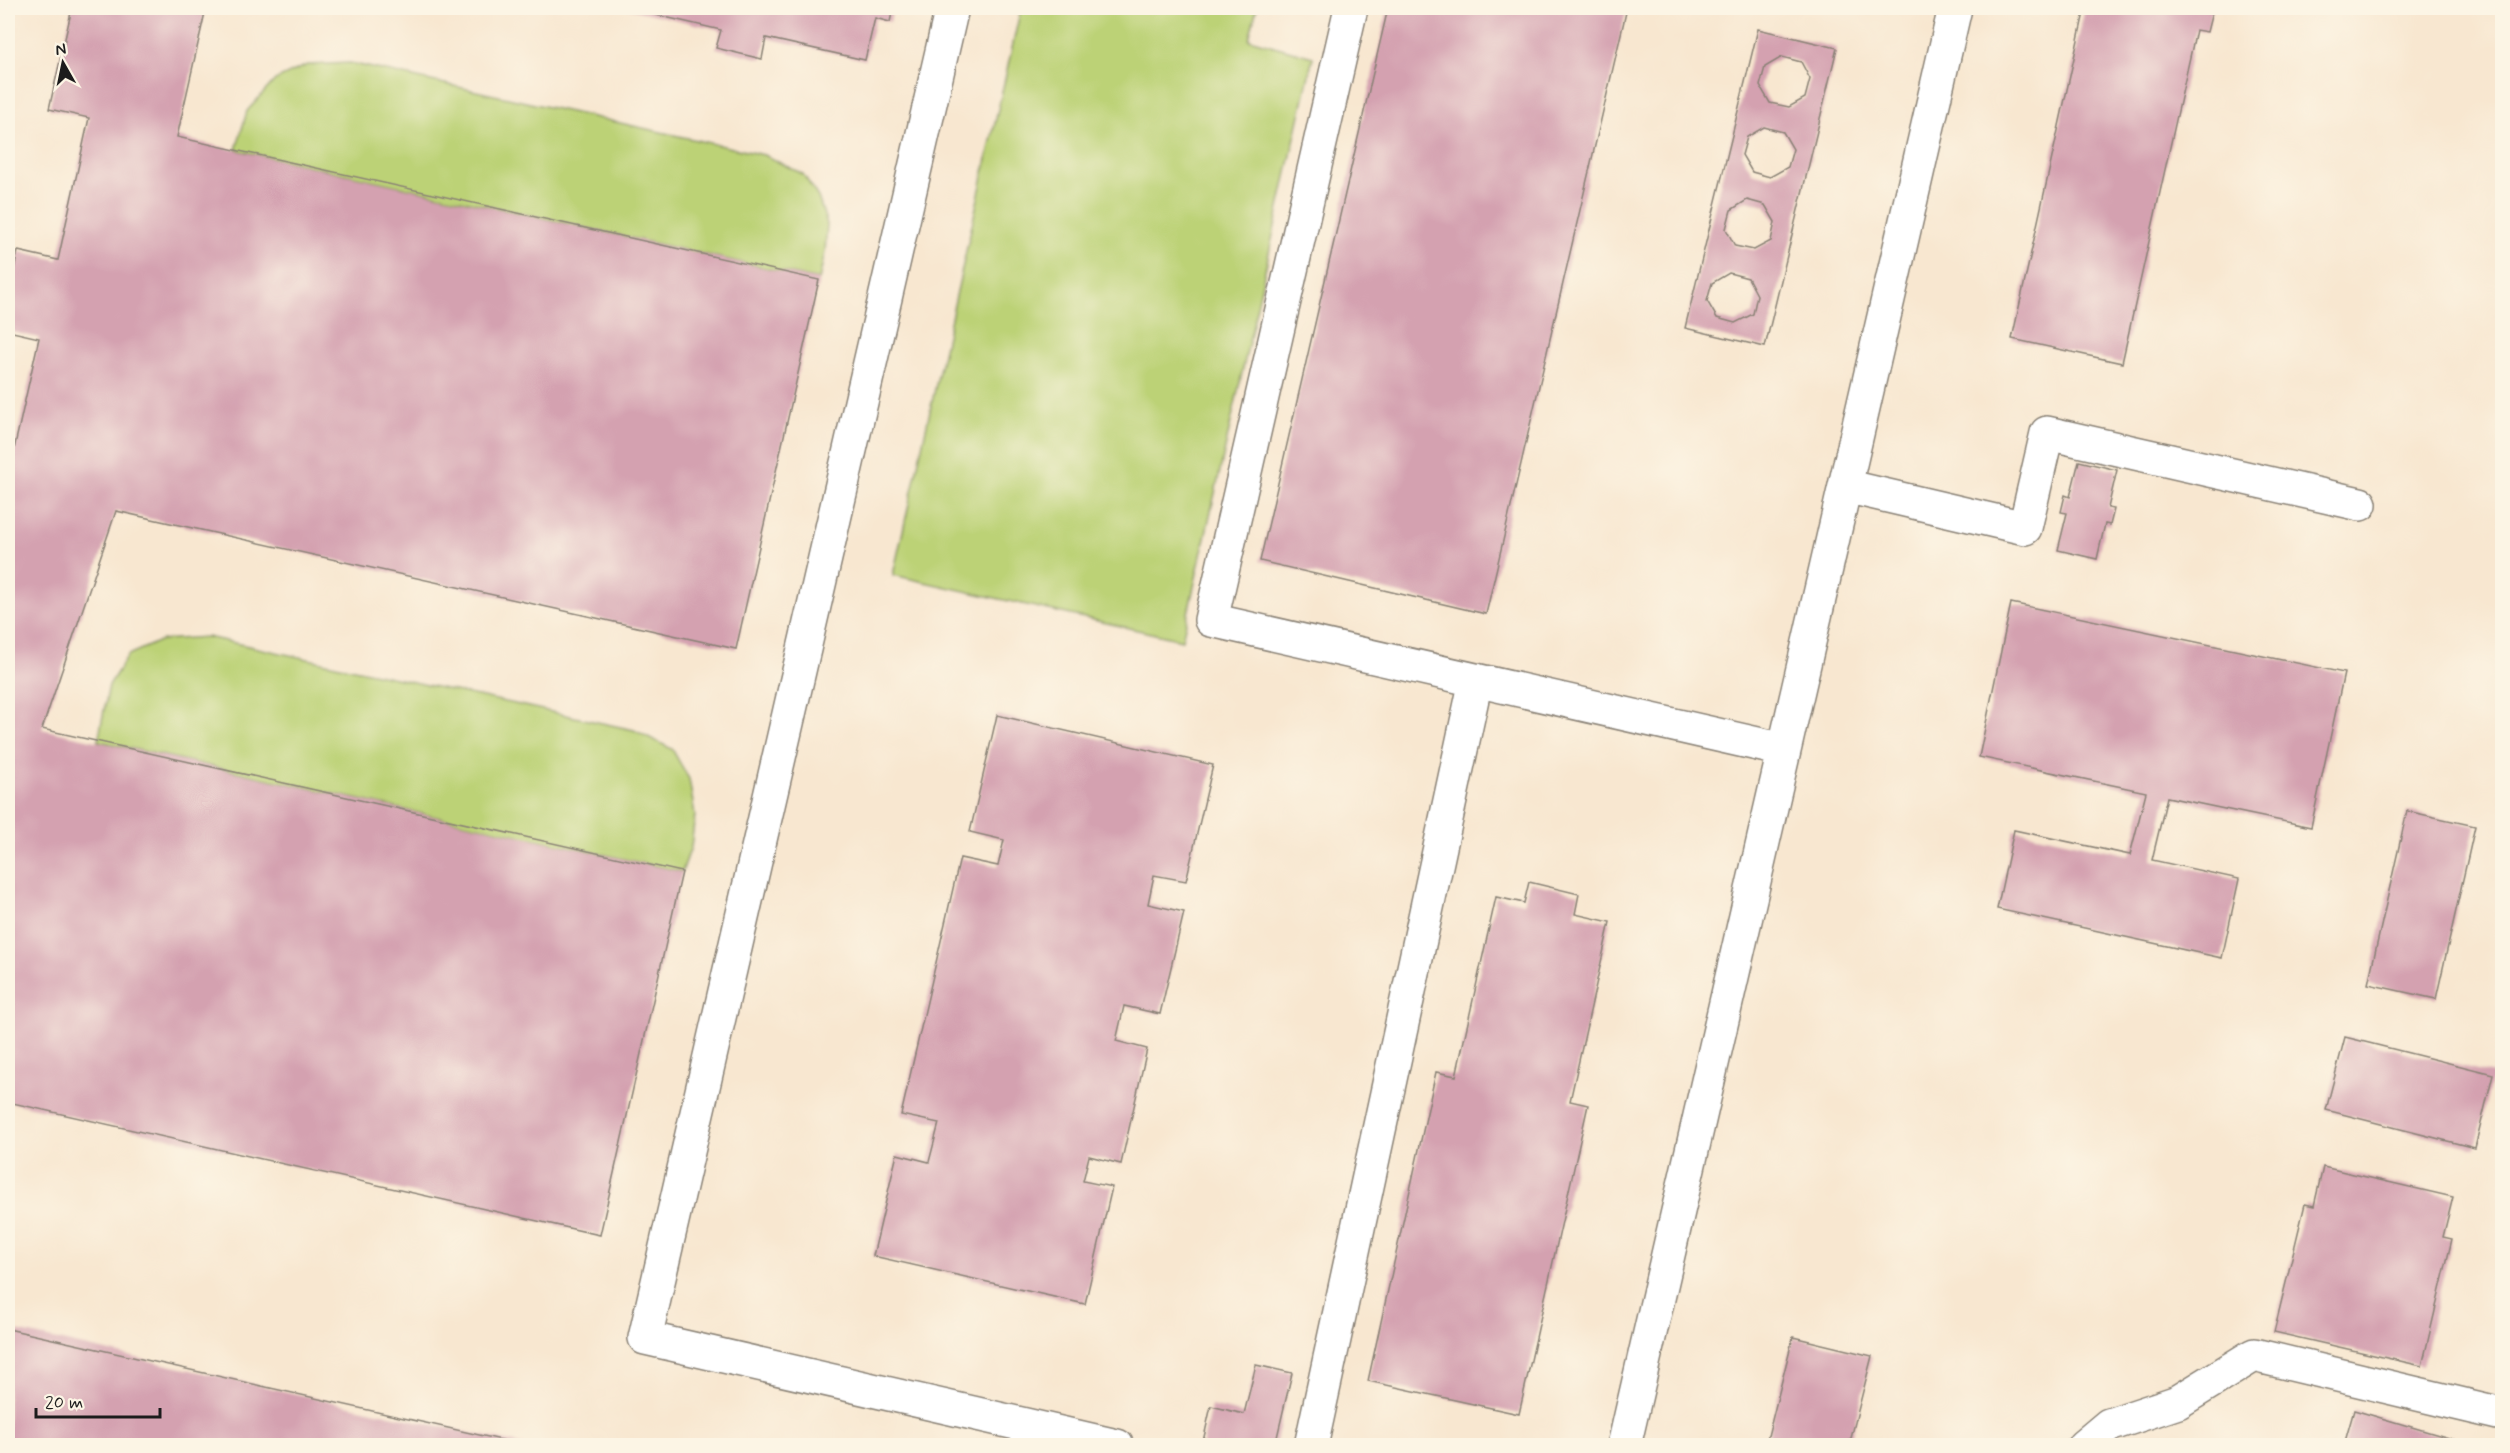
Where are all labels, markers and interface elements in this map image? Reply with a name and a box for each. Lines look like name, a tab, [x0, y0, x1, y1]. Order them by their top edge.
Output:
north arrow	[33, 33, 93, 93]
text: N	[54, 38, 68, 61]
scale bar	[36, 1381, 160, 1419]
text: 20 m	[45, 1391, 83, 1415]

